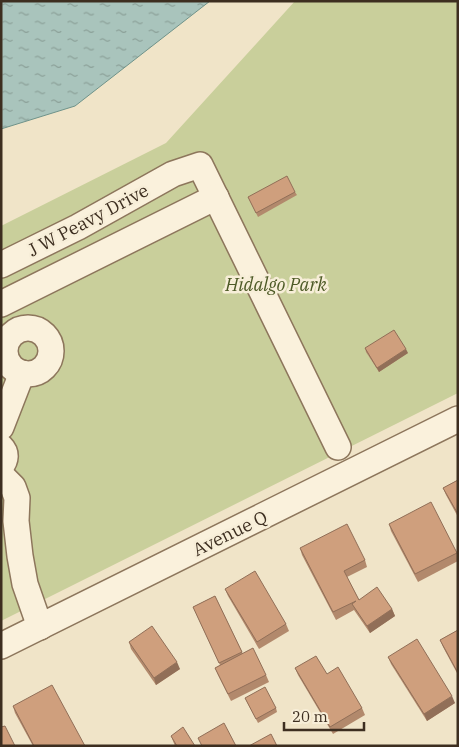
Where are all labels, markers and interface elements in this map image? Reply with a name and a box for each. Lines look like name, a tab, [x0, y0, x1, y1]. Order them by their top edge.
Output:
street label: J W Peavy Drive	[24, 178, 152, 262]
park label: Hidalgo Park	[224, 273, 327, 296]
street label: Avenue Q	[189, 505, 271, 561]
scale bar	[284, 700, 364, 732]
text: 20 m	[292, 707, 328, 726]

